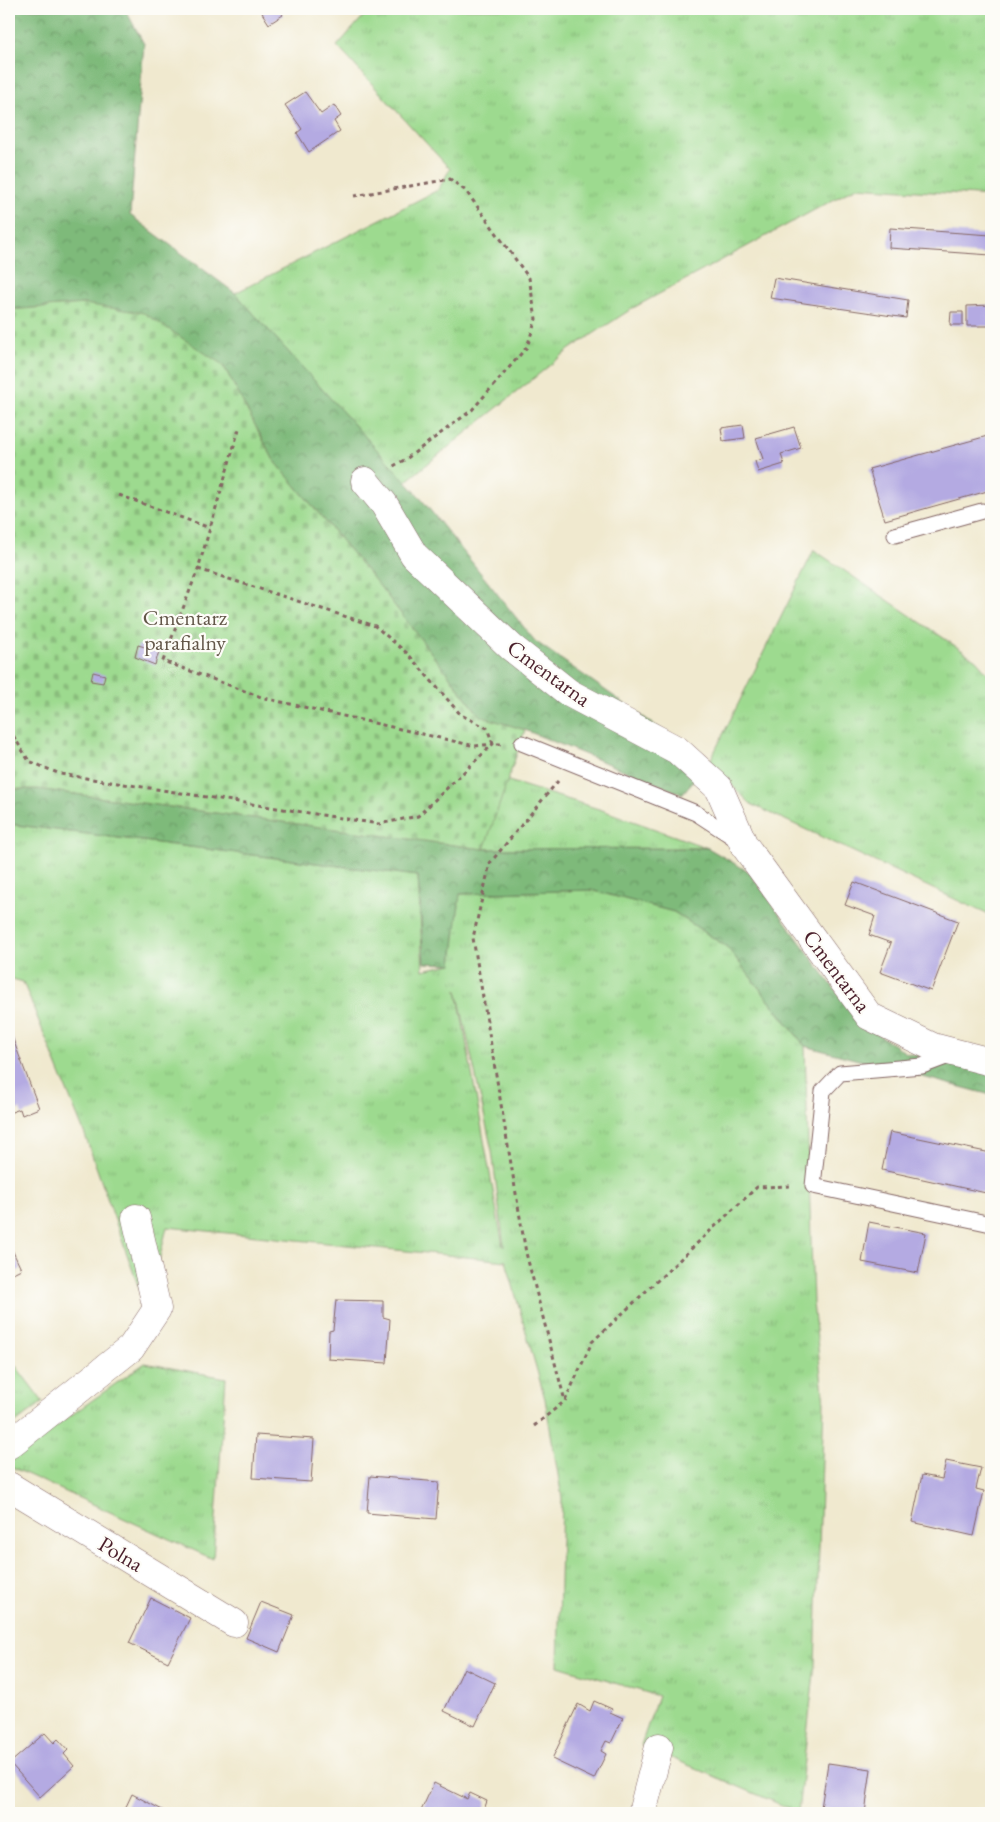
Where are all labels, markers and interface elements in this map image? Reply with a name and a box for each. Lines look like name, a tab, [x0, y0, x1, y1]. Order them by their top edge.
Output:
park label: Cmentarz parafialny	[143, 603, 228, 657]
street label: Cmentarna	[501, 633, 597, 713]
street label: Cmentarna	[796, 924, 878, 1018]
street label: Polna	[93, 1529, 149, 1579]

